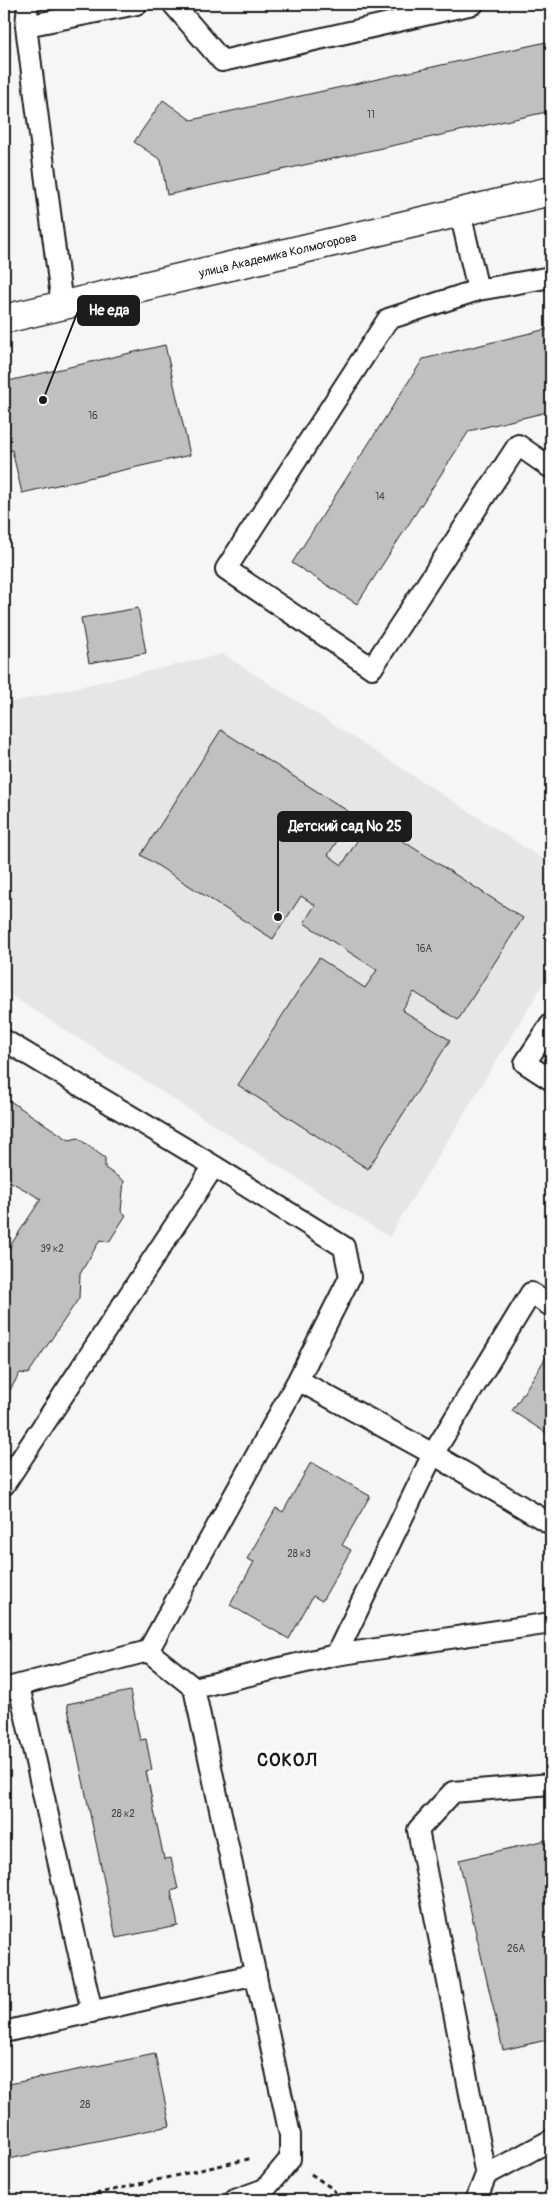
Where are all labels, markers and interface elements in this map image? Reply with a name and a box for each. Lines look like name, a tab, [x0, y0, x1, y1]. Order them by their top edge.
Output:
house number: 11	[367, 109, 375, 121]
street label: улица Академика Колмогорова	[196, 229, 358, 281]
callout: Не еда	[78, 296, 139, 325]
text: Не еда	[89, 302, 130, 319]
house number: 16	[88, 410, 98, 422]
house number: 14	[375, 491, 385, 503]
callout: Детский сад № 25	[278, 812, 411, 841]
text: Детский сад № 25	[287, 818, 402, 835]
house number: 16А	[416, 943, 433, 955]
house number: 39 к2	[40, 1243, 64, 1255]
house number: 28 к3	[287, 1548, 311, 1560]
district label: СОКОЛ	[257, 1749, 317, 1772]
house number: 28 к2	[111, 1808, 135, 1820]
house number: 26А	[507, 1943, 525, 1955]
house number: 28	[80, 2099, 90, 2111]

